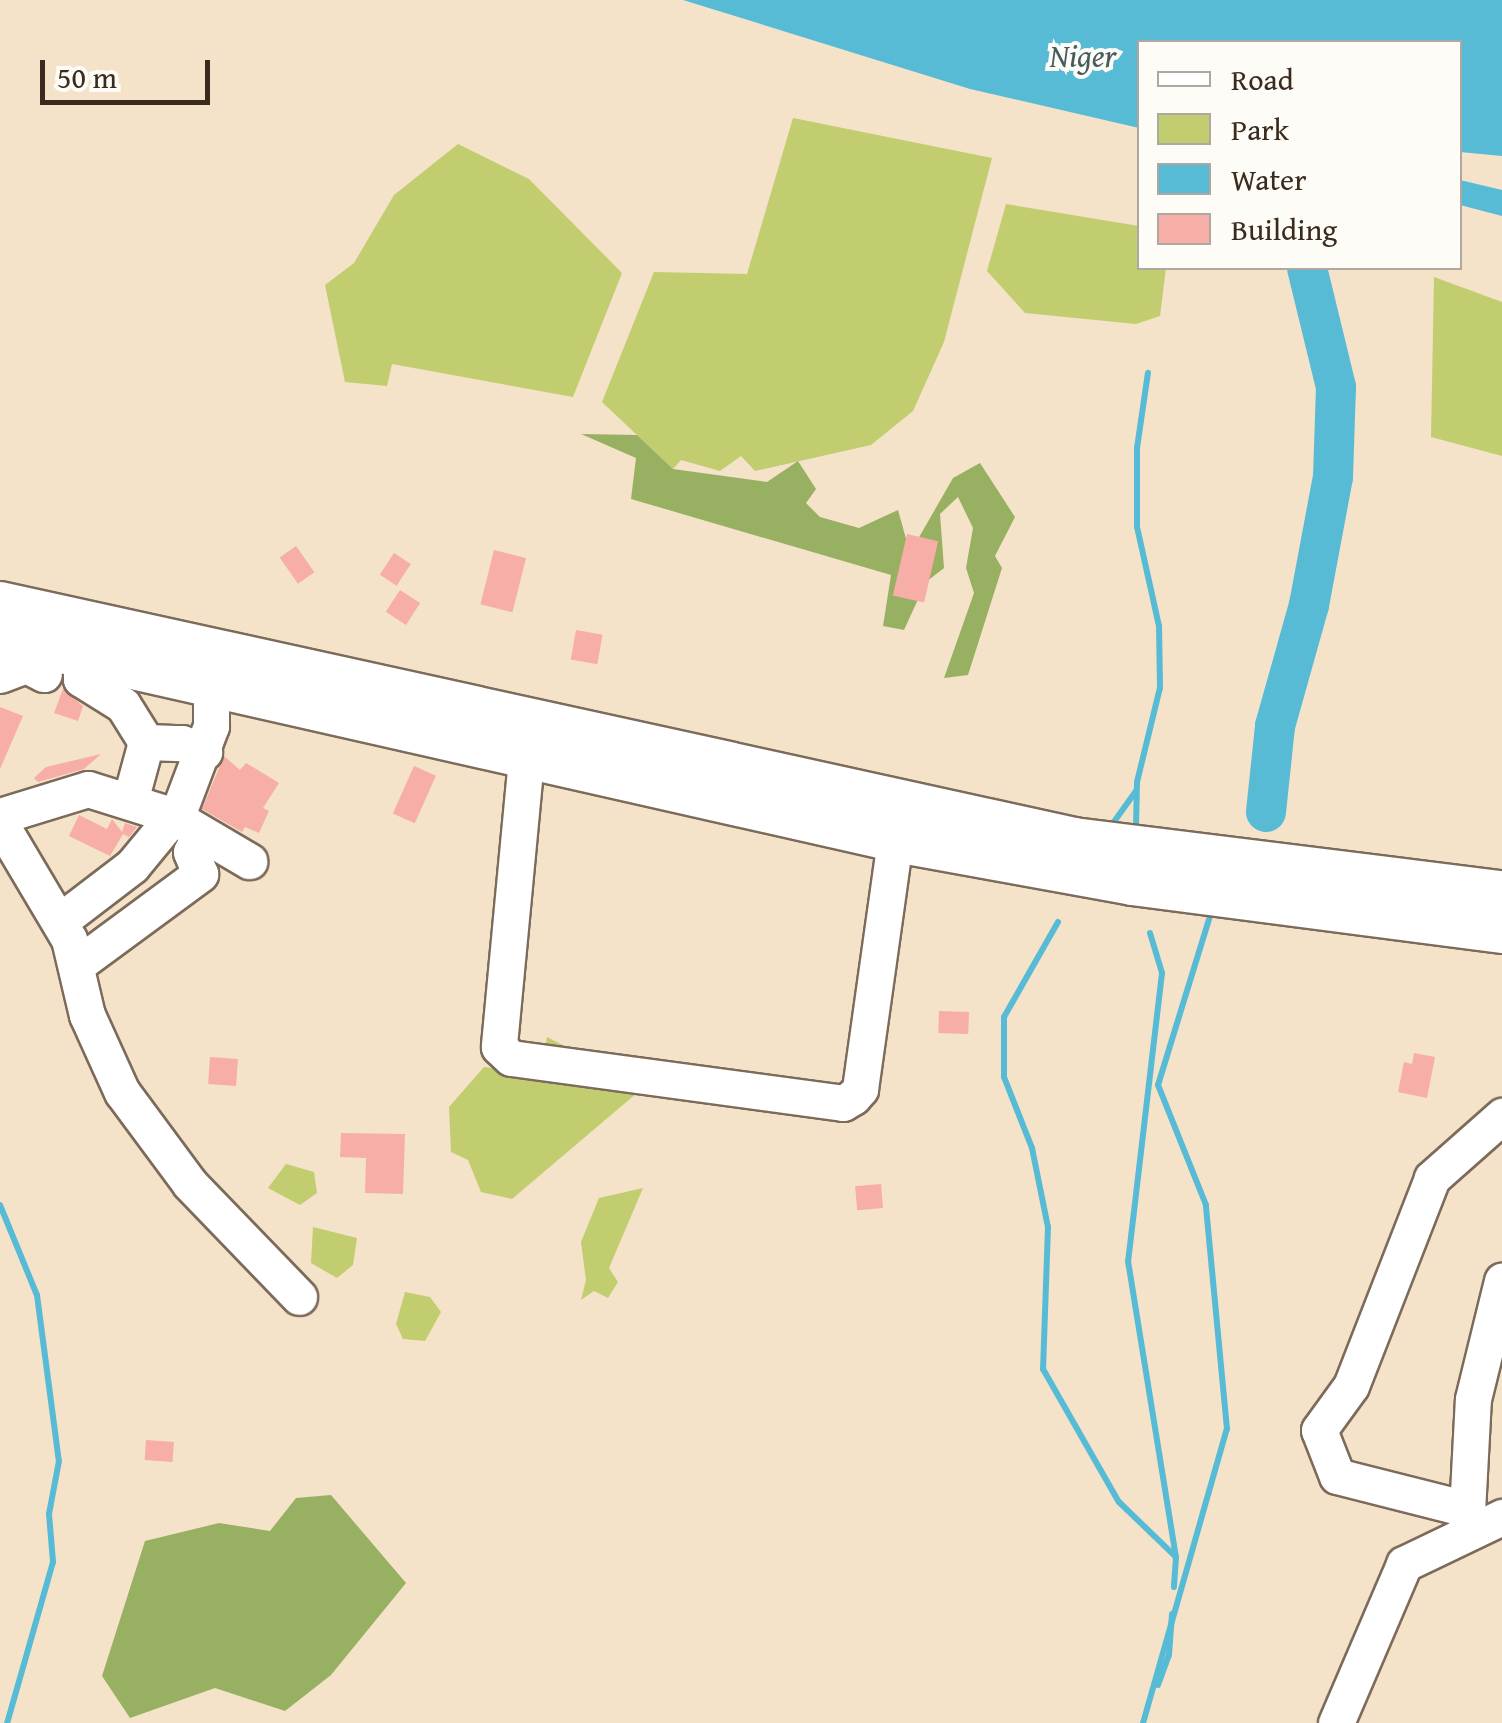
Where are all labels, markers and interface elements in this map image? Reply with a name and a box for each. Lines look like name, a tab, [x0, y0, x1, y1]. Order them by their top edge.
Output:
water label: Niger	[1049, 37, 1117, 75]
scale bar	[45, 40, 215, 102]
legend	[1137, 40, 1462, 270]
text: 50 m	[57, 55, 117, 99]
text: Road	[1231, 57, 1294, 101]
text: Park	[1231, 107, 1289, 151]
text: Water	[1231, 157, 1307, 201]
text: Building	[1231, 207, 1337, 251]

